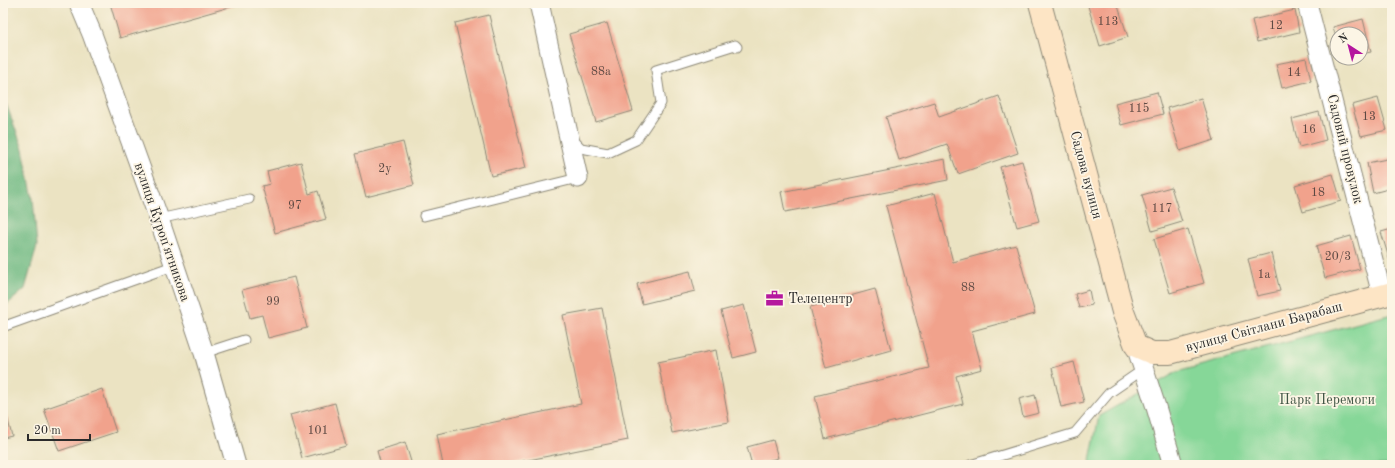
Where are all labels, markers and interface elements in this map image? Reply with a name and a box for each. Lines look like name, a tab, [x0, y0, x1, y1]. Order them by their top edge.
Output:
house number: 113	[1098, 16, 1118, 28]
house number: 12	[1269, 20, 1283, 32]
north arrow	[1329, 26, 1369, 66]
text: N	[1337, 32, 1351, 46]
house number: 88а	[591, 66, 611, 78]
house number: 14	[1287, 67, 1301, 79]
street label: Садовий провулок	[1325, 93, 1365, 205]
house number: 115	[1129, 102, 1149, 115]
house number: 13	[1362, 111, 1376, 123]
house number: 16	[1302, 124, 1316, 136]
street label: Садова вулиця	[1068, 129, 1104, 221]
street label: вулиця Куропʼятникова	[132, 161, 192, 303]
house number: 2у	[378, 163, 392, 175]
house number: 18	[1311, 187, 1325, 199]
house number: 97	[288, 200, 302, 212]
house number: 117	[1152, 203, 1172, 215]
house number: 20/3	[1325, 251, 1351, 263]
house number: 1а	[1258, 269, 1271, 281]
house number: 88	[961, 282, 975, 294]
office icon: Телецентр	[765, 289, 785, 309]
place label: Телецентр	[788, 292, 853, 306]
house number: 99	[266, 296, 280, 308]
street label: вулиця Світлани Барабаш	[1184, 299, 1344, 355]
park label: Парк Перемоги	[1279, 393, 1375, 407]
scale bar	[28, 416, 90, 442]
text: 20 m	[34, 425, 61, 437]
house number: 101	[308, 425, 328, 437]

